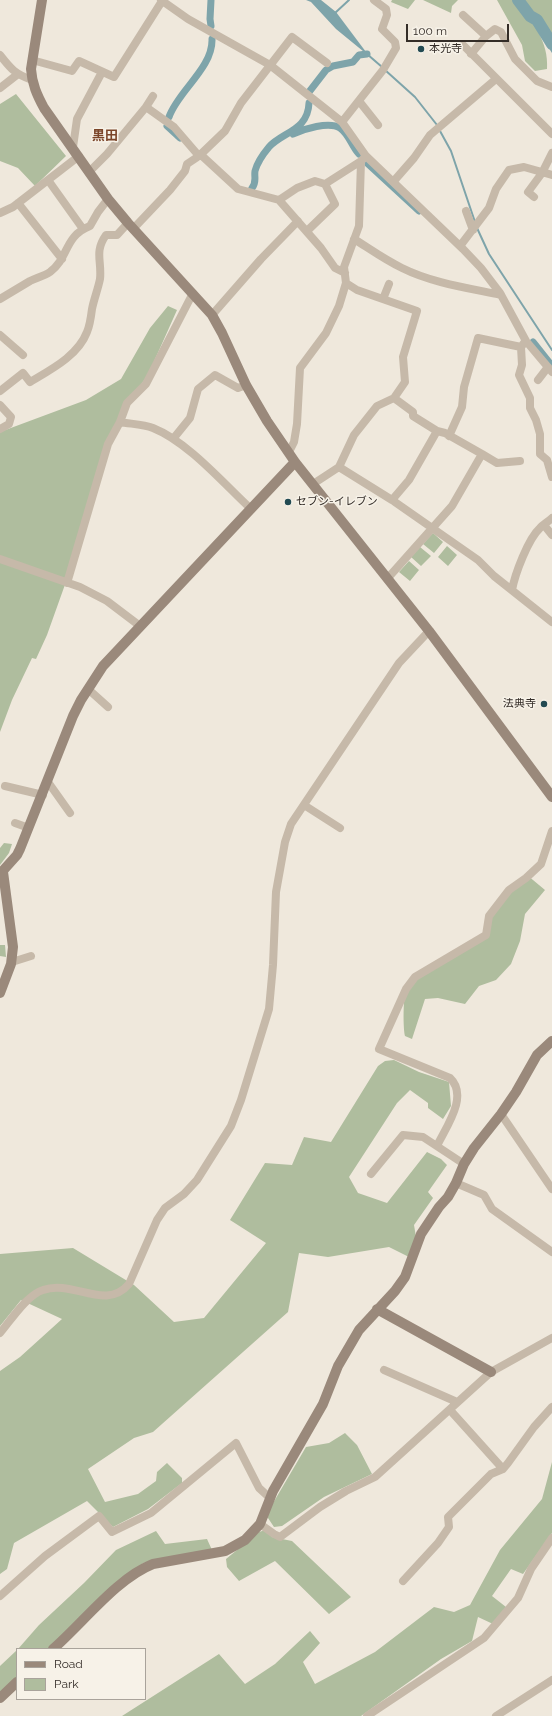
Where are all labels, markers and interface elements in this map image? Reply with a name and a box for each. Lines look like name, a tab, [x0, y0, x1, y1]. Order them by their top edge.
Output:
scale bar	[408, 16, 511, 42]
text: 100 m	[413, 24, 447, 38]
place label: 本光寺	[429, 42, 462, 56]
marker: 本光寺	[416, 44, 426, 54]
district label: 黒田	[92, 128, 118, 144]
place label: セブン-イレブン	[296, 495, 378, 509]
marker: セブン-イレブン	[283, 497, 293, 507]
place label: 法典寺	[503, 697, 536, 711]
marker: 法典寺	[539, 699, 549, 709]
legend	[16, 1648, 146, 1700]
text: Road	[54, 1657, 83, 1671]
text: Park	[54, 1677, 79, 1691]

